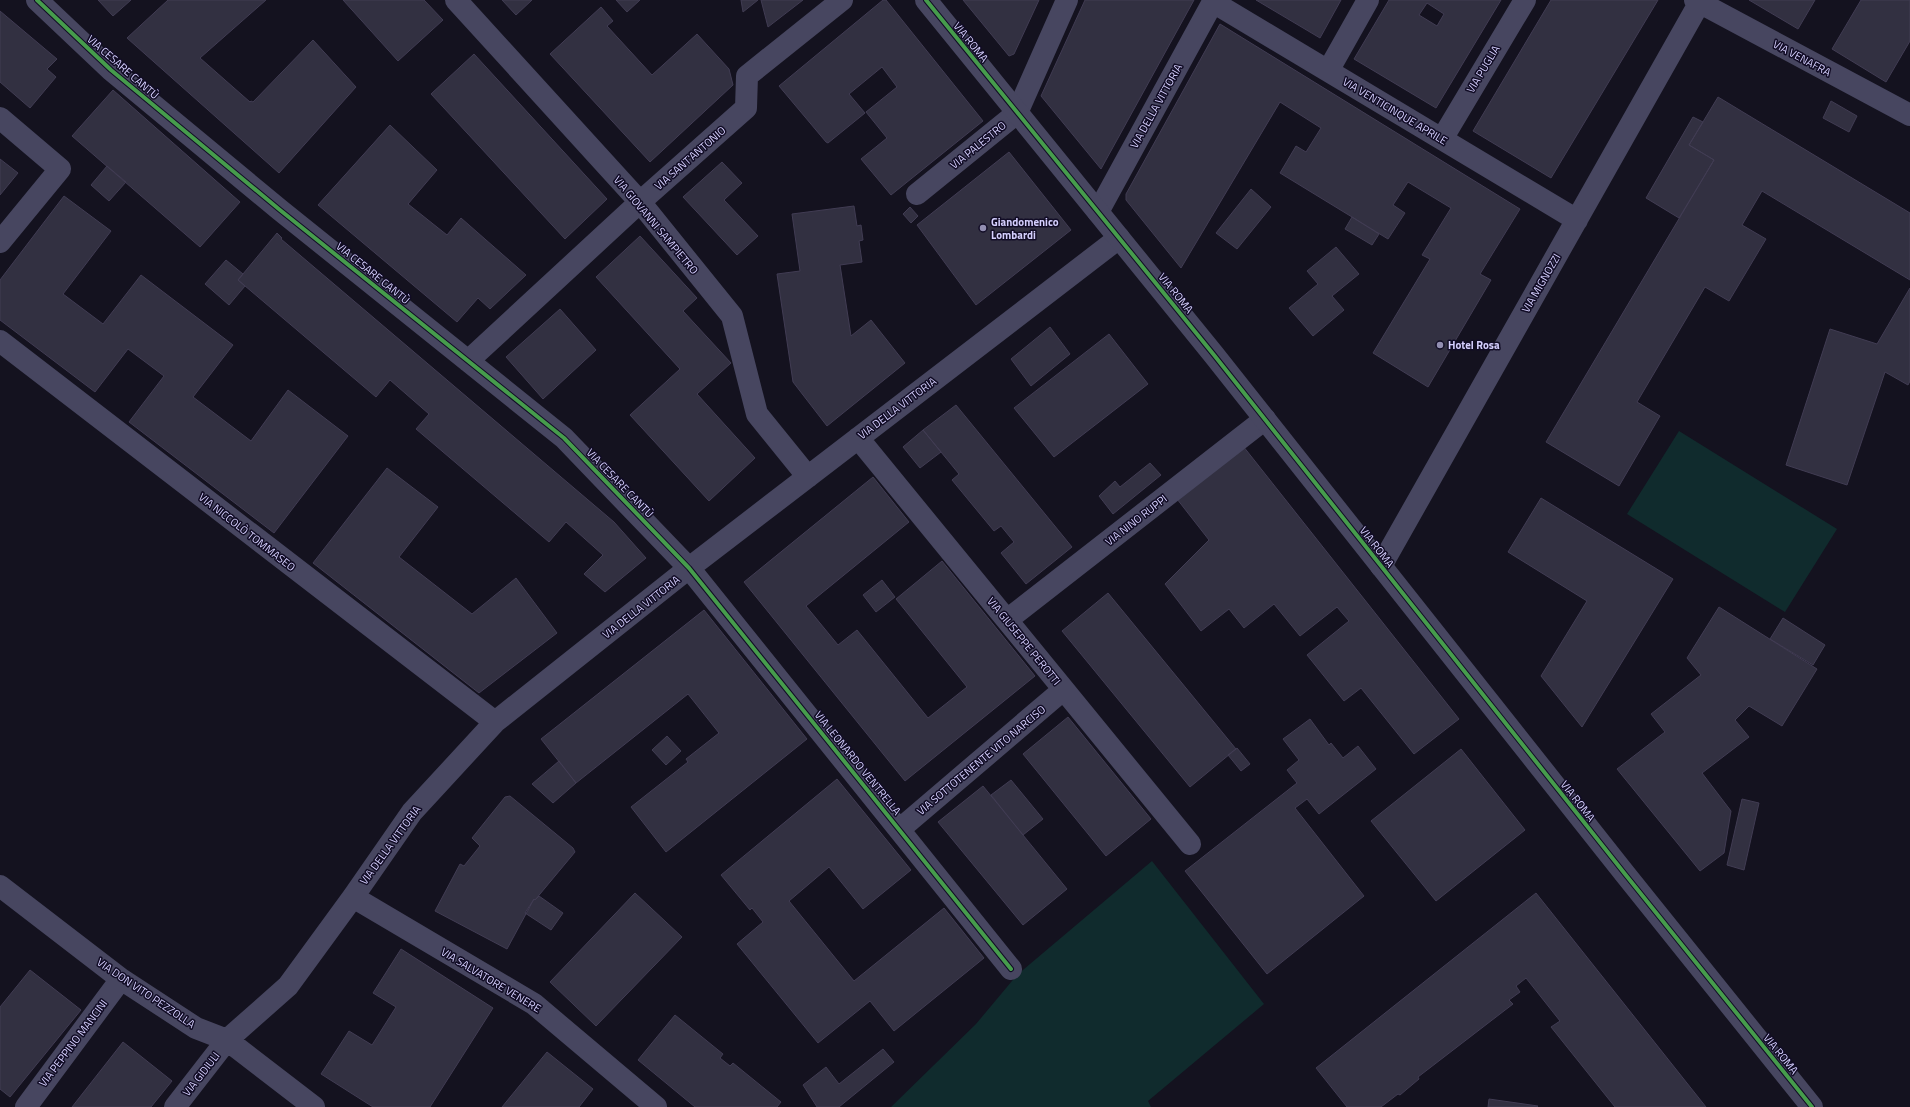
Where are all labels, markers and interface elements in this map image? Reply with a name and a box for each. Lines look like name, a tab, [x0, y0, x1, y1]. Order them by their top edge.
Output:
street label: VIA ROMA	[950, 18, 993, 66]
street label: VIA CESARE CANTÙ	[84, 31, 162, 103]
street label: VIA VENAFRA	[1770, 36, 1834, 80]
street label: VIA PUGLIA	[1462, 42, 1504, 96]
street label: VIA DELLA VITTORIA	[1126, 60, 1186, 151]
street label: VIA VENTICINQUE APRILE	[1340, 73, 1450, 149]
street label: VIA PALESTRO	[947, 117, 1009, 173]
street label: VIA SANT'ANTONIO	[651, 123, 729, 193]
street label: VIA GIOVANNI SAMPIETRO	[610, 172, 702, 278]
place label: Giandomenico Lombardi	[991, 214, 1059, 243]
marker: Giandomenico Lombardi	[978, 223, 988, 233]
street label: VIA CESARE CANTÙ	[333, 238, 413, 308]
street label: VIA MIGNOZZI	[1518, 250, 1564, 316]
street label: VIA ROMA	[1155, 269, 1198, 317]
place label: Hotel Rosa	[1448, 337, 1500, 353]
marker: Hotel Rosa	[1435, 340, 1445, 350]
street label: VIA DELLA VITTORIA	[854, 373, 940, 443]
street label: VIA CESARE CANTÙ	[583, 445, 657, 521]
street label: VIA NICCOLÒ TOMMASEO	[195, 489, 299, 575]
street label: VIA NINO RUPPI	[1102, 491, 1170, 549]
street label: VIA ROMA	[1356, 523, 1398, 571]
street label: VIA DELLA VITTORIA	[599, 571, 684, 642]
street label: VIA GIUSEPPE PEROTTI	[983, 594, 1065, 688]
street label: VIA SOTTOTENENTE VITO NARCISO	[913, 701, 1049, 819]
street label: VIA LEONARDO VENTRELLA	[811, 708, 905, 819]
street label: VIA ROMA	[1557, 777, 1599, 825]
street label: VIA DELLA VITTORIA	[356, 802, 425, 888]
street label: VIA SALVATORE VENERE	[438, 944, 544, 1016]
street label: VIA DON VITO PEZZOLLA	[94, 954, 199, 1032]
street label: VIA PEPPINO MANCINI	[35, 996, 111, 1090]
street label: VIA ROMA	[1760, 1030, 1803, 1078]
street label: VIA GIDIULI	[179, 1048, 223, 1100]

